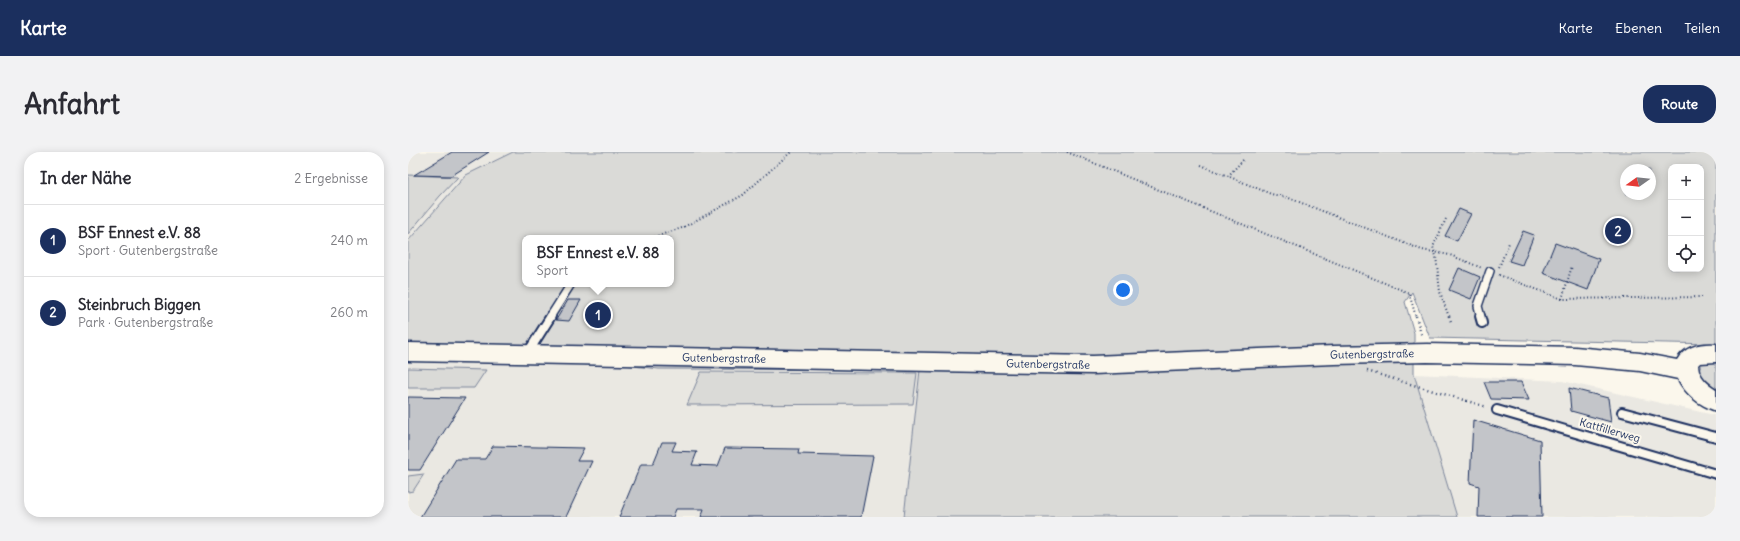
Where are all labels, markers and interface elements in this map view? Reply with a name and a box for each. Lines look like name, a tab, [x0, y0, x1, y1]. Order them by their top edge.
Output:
text: Karte	[20, 16, 67, 40]
text: Karte	[1559, 19, 1593, 37]
text: Ebenen	[1615, 19, 1662, 37]
text: Teilen	[1684, 19, 1720, 37]
button: Route	[1643, 85, 1716, 123]
text: Anfahrt	[24, 86, 120, 122]
north arrow	[1620, 164, 1656, 200]
map controls	[1668, 164, 1704, 272]
button: +	[1668, 164, 1704, 200]
text: In der Nähe	[40, 167, 132, 189]
text: 2 Ergebnisse	[294, 170, 368, 187]
button: −	[1668, 200, 1704, 236]
pin: 2	[1605, 216, 1631, 246]
text: BSF Ennest e.V. 88	[78, 223, 201, 242]
text: 1	[50, 232, 56, 249]
text: 240 m	[331, 232, 368, 249]
popup	[522, 235, 674, 287]
button: locate	[1668, 236, 1704, 272]
text: Sport · Gutenbergstraße	[78, 242, 218, 259]
text: BSF Ennest e.V. 88	[537, 243, 659, 262]
text: Sport	[537, 262, 568, 279]
your location	[1113, 280, 1133, 300]
text: Steinbruch Biggen	[78, 295, 201, 314]
pin: 1	[585, 300, 611, 330]
text: 2	[49, 304, 57, 321]
text: 260 m	[330, 304, 368, 321]
text: Park · Gutenbergstraße	[78, 314, 213, 331]
street label: Gutenbergstraße	[1330, 346, 1414, 362]
street label: Gutenbergstraße	[682, 350, 766, 366]
street label: Gutenbergstraße	[1006, 356, 1090, 372]
street label: Kattfillerweg	[1578, 415, 1642, 445]

